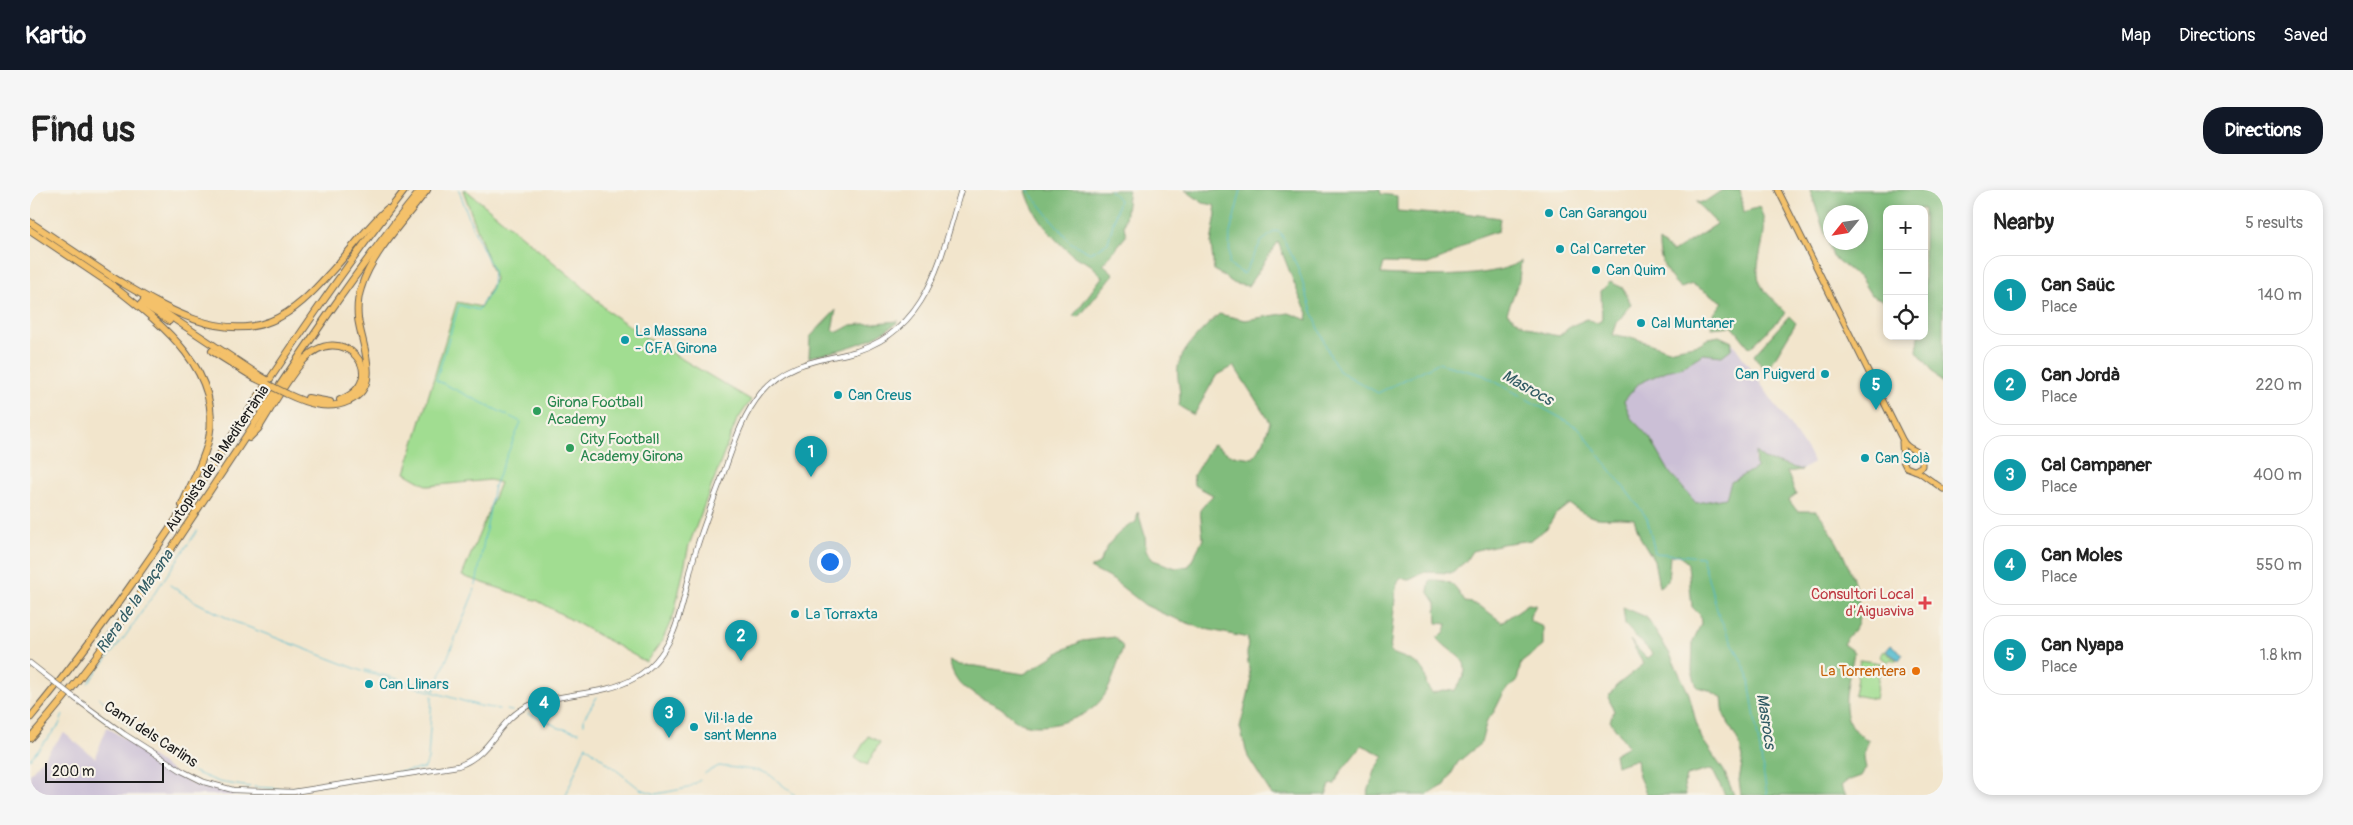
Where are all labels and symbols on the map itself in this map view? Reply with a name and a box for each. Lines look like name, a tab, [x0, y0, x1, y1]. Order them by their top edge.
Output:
place label: Can Garangou	[1559, 204, 1647, 223]
north arrow	[1823, 205, 1868, 250]
marker: Can Garangou	[1543, 207, 1555, 219]
place label: Cal Carreter	[1570, 240, 1647, 259]
marker: Cal Carreter	[1554, 243, 1566, 255]
place label: Can Quim	[1606, 261, 1666, 280]
marker: Can Quim	[1590, 264, 1602, 276]
place label: Cal Muntaner	[1651, 314, 1735, 333]
marker: Cal Muntaner	[1635, 317, 1647, 329]
place label: La Massana - CFA Girona	[635, 322, 717, 358]
marker: La Massana - CFA Girona	[619, 334, 631, 346]
place label: Can Puigverd	[1735, 365, 1815, 384]
water label: Masrocs	[1498, 366, 1558, 411]
marker: Can Puigverd	[1819, 368, 1831, 380]
pin: 5	[1860, 369, 1892, 410]
street label: Autopista de la Mediterrània	[161, 381, 274, 535]
place label: Can Creus	[848, 386, 912, 405]
marker: Can Creus	[832, 389, 844, 401]
place label: Girona Football Academy	[547, 393, 643, 429]
marker: Girona Football Academy	[531, 405, 543, 417]
place label: City Football Academy Girona	[580, 430, 683, 466]
pin: 1	[795, 436, 827, 477]
marker: City Football Academy Girona	[564, 442, 576, 454]
place label: Can Solà	[1875, 449, 1930, 468]
marker: Can Solà	[1859, 452, 1871, 464]
water label: Riera de la Maçana	[92, 545, 179, 657]
your location	[817, 549, 843, 575]
place label: Consultori Local d'Aiguaviva	[1811, 585, 1914, 621]
marker: Consultori Local d'Aiguaviva	[1918, 596, 1932, 610]
place label: La Torraxta	[805, 605, 878, 624]
marker: La Torraxta	[789, 608, 801, 620]
pin: 2	[725, 620, 757, 661]
place label: La Torrentera	[1820, 662, 1906, 681]
marker: La Torrentera	[1910, 665, 1922, 677]
place label: Can Llinars	[379, 675, 449, 694]
marker: Can Llinars	[363, 678, 375, 690]
pin: 4	[528, 687, 560, 728]
water label: Masrocs	[1752, 692, 1781, 752]
street label: Camí dels Carlins	[100, 697, 201, 772]
pin: 3	[653, 697, 685, 738]
place label: Vil·la de sant Menna	[704, 709, 777, 745]
marker: Vil·la de sant Menna	[688, 721, 700, 733]
scale bar	[45, 760, 164, 783]

